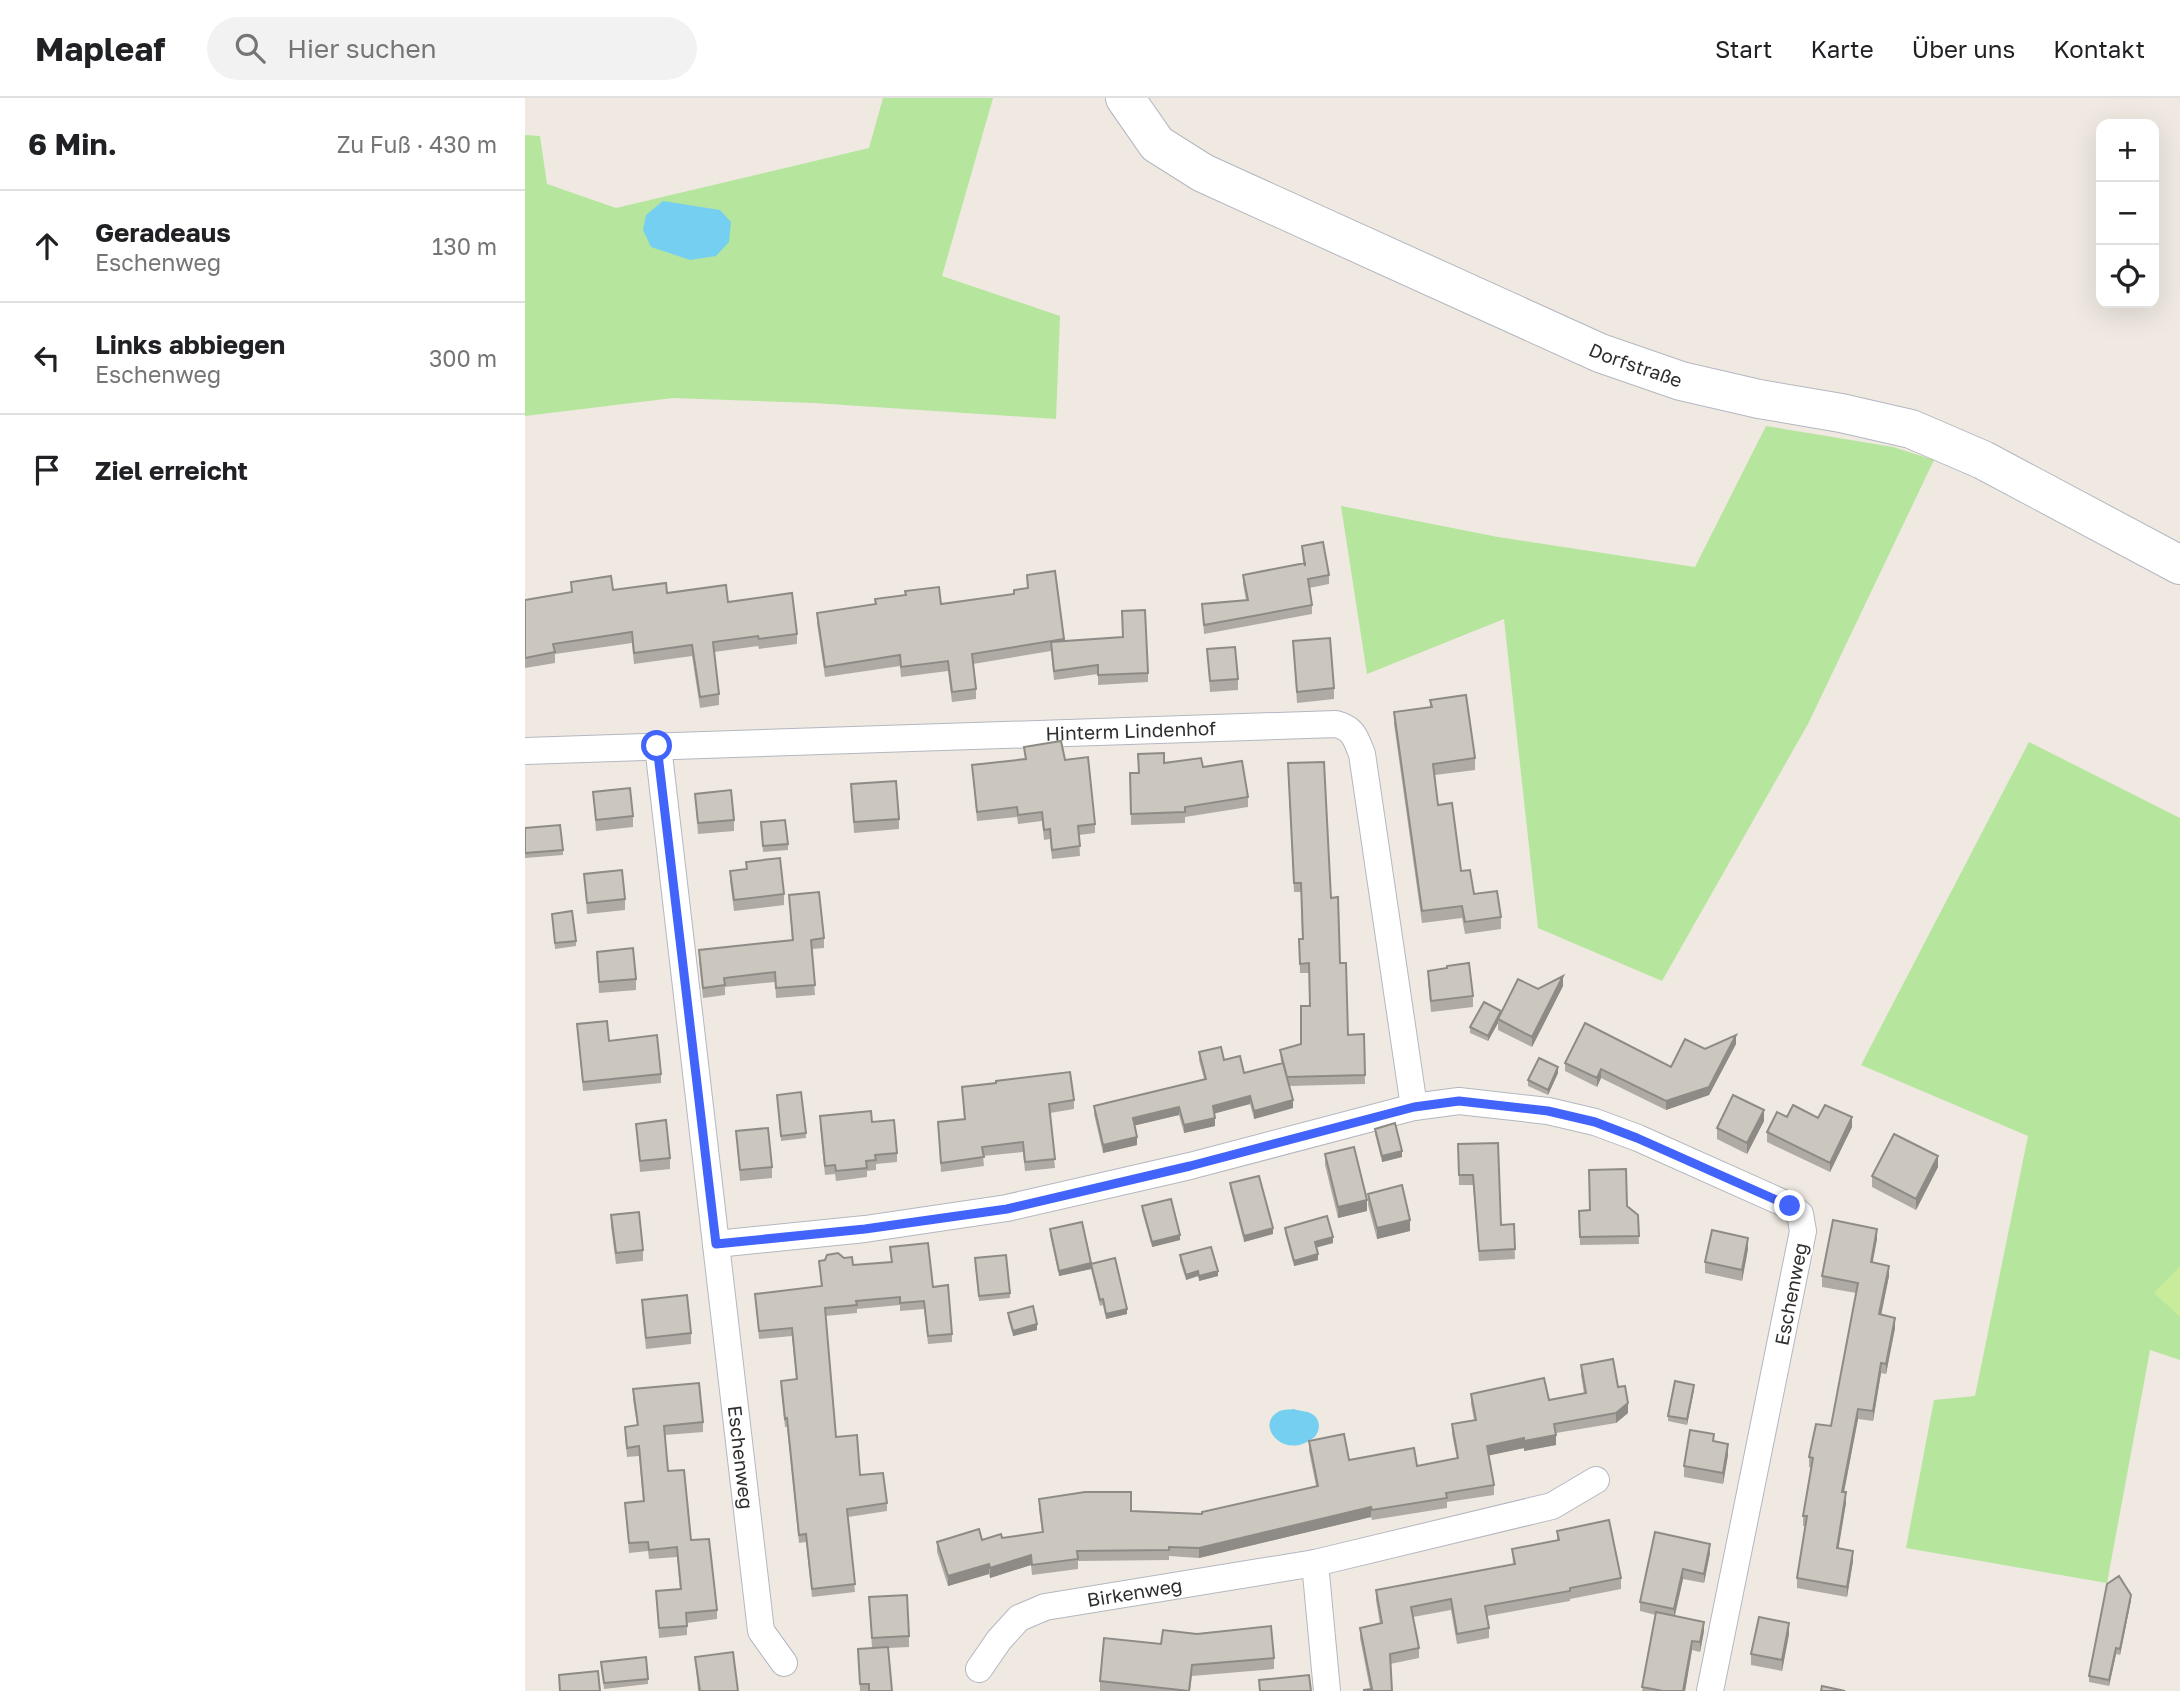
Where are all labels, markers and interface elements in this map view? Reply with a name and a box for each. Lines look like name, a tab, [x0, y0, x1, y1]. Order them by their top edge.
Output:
search box	[207, 17, 697, 80]
text: Mapleaf	[35, 29, 165, 68]
icon: search	[231, 29, 269, 67]
text: Hier suchen	[287, 33, 437, 64]
text: Start	[1715, 34, 1772, 63]
text: Karte	[1810, 34, 1874, 63]
text: Über uns	[1912, 34, 2015, 63]
text: Kontakt	[2053, 34, 2145, 63]
map controls	[2096, 119, 2159, 308]
button: +	[2096, 119, 2159, 182]
text: 6 Min.	[28, 126, 117, 162]
text: Zu Fuß · 430 m	[337, 130, 497, 158]
button: −	[2096, 182, 2159, 245]
text: Geradeaus	[95, 217, 231, 248]
icon: ahead	[28, 227, 66, 265]
text: 130 m	[432, 232, 497, 260]
button: locate	[2096, 245, 2159, 308]
text: Eschenweg	[95, 248, 221, 276]
text: Links abbiegen	[95, 329, 285, 360]
street label: Dorfstraße	[1586, 338, 1685, 392]
icon: left	[28, 339, 66, 377]
text: 300 m	[429, 344, 497, 372]
text: Eschenweg	[95, 360, 221, 388]
icon: arrive	[28, 451, 66, 489]
text: Ziel erreicht	[95, 455, 248, 486]
street label: Hinterm Lindenhof	[1045, 716, 1216, 745]
route start	[641, 730, 672, 761]
route end	[1774, 1190, 1805, 1221]
street label: Eschenweg	[1769, 1241, 1812, 1347]
street label: Eschenweg	[724, 1404, 759, 1510]
street label: Birkenweg	[1085, 1573, 1184, 1611]

